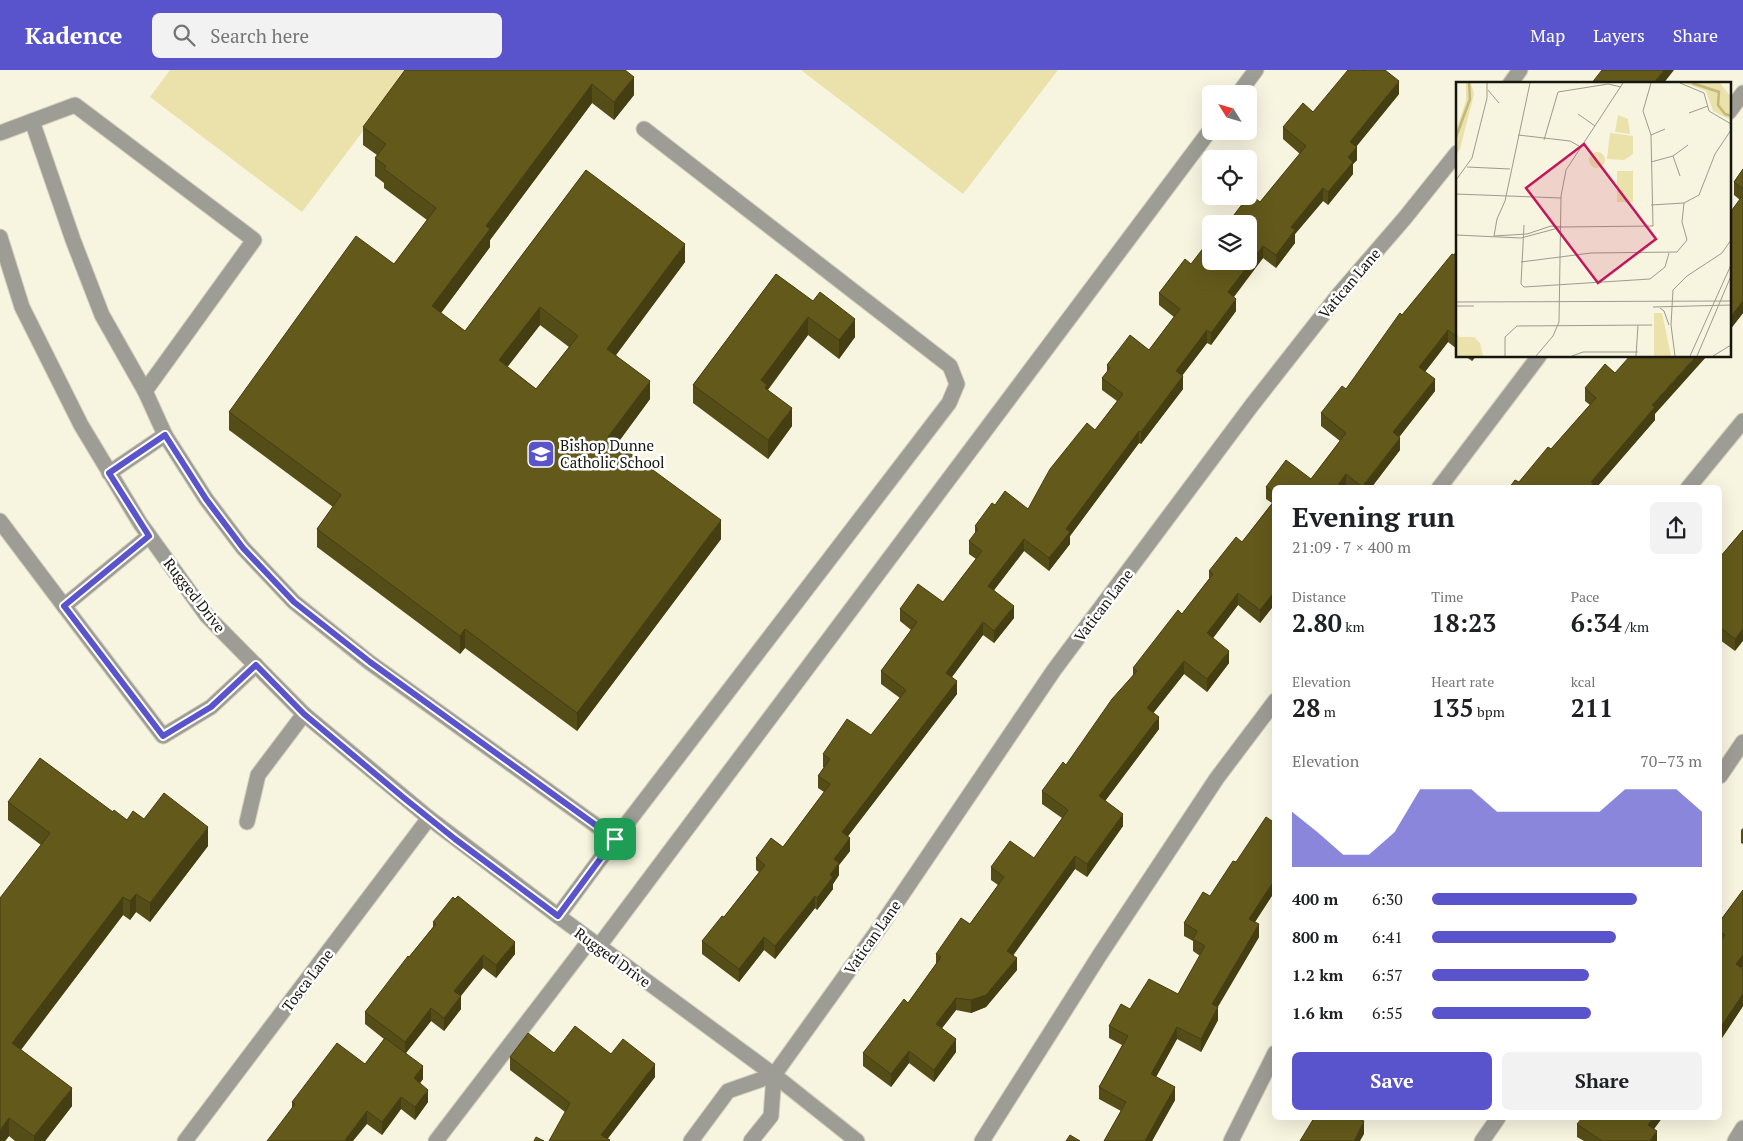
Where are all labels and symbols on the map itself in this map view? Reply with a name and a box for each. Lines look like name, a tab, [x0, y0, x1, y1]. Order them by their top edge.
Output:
inset map	[1456, 82, 1730, 358]
north arrow	[1202, 85, 1258, 140]
street label: Vatican Lane	[1314, 244, 1384, 322]
place label: Bishop Dunne Catholic School	[560, 435, 665, 472]
school or university icon: Bishop Dunne Catholic School	[526, 439, 556, 469]
street label: Rugged Drive	[160, 554, 230, 636]
street label: Vatican Lane	[1069, 565, 1137, 645]
pin	[594, 818, 636, 860]
street label: Vatican Lane	[839, 896, 905, 978]
street label: Rugged Drive	[571, 923, 655, 991]
street label: Tosca Lane	[277, 945, 337, 1015]

